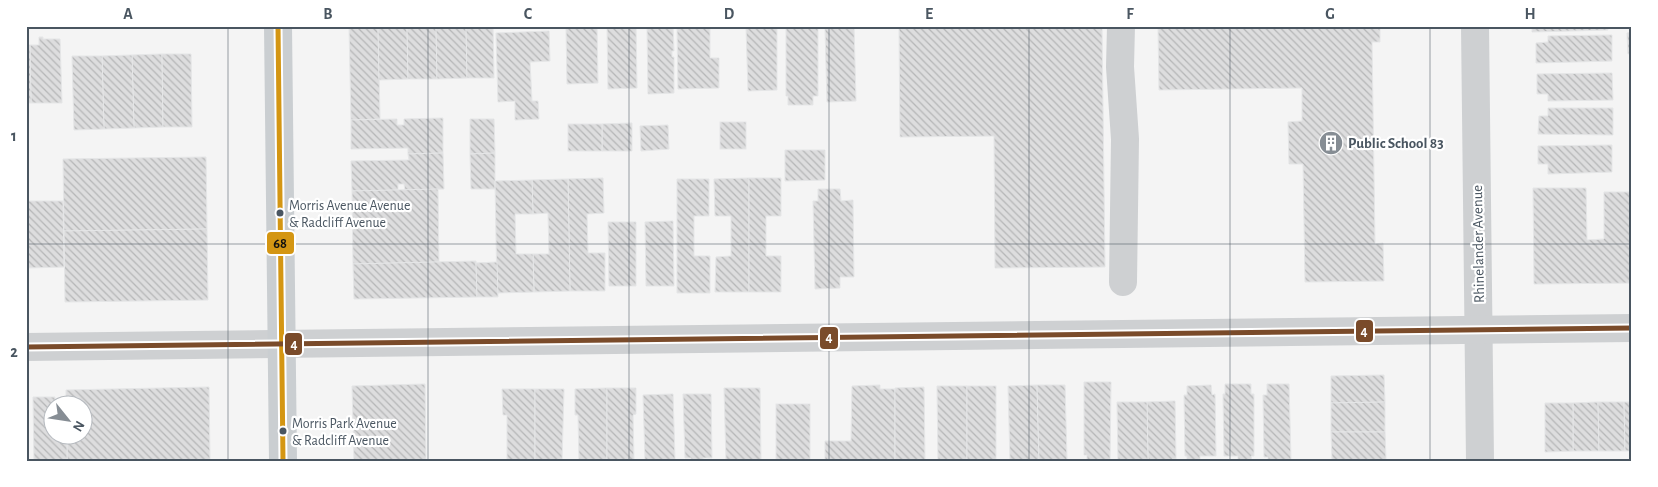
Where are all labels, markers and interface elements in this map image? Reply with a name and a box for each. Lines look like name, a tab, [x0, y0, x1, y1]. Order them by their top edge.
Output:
text: A	[123, 6, 133, 22]
text: B	[323, 6, 333, 22]
text: C	[524, 6, 533, 22]
text: D	[724, 6, 735, 22]
text: E	[925, 6, 933, 22]
text: F	[1126, 6, 1134, 22]
text: G	[1325, 6, 1335, 22]
text: H	[1524, 6, 1536, 22]
text: 1	[11, 128, 17, 144]
building icon: Public School 83	[1318, 130, 1344, 156]
place label: Public School 83	[1348, 136, 1444, 151]
street label: Rhinelander Avenue	[1470, 185, 1487, 303]
place label: Morris Avenue Avenue & Radcliff Avenue	[289, 199, 410, 230]
marker: Morris Avenue Avenue & Radcliff Avenue	[275, 208, 285, 218]
line badge: 68	[266, 231, 295, 255]
text: 68	[273, 237, 287, 251]
line badge: 4	[1355, 319, 1374, 343]
text: 4	[1360, 325, 1368, 339]
line badge: 4	[819, 326, 839, 350]
text: 4	[825, 331, 833, 345]
line badge: 4	[284, 332, 303, 356]
text: 4	[290, 338, 298, 352]
text: 2	[10, 344, 18, 360]
north arrow	[42, 394, 92, 444]
place label: Morris Park Avenue & Radcliff Avenue	[292, 417, 397, 448]
text: N	[70, 418, 87, 434]
marker: Morris Park Avenue & Radcliff Avenue	[278, 426, 288, 436]

